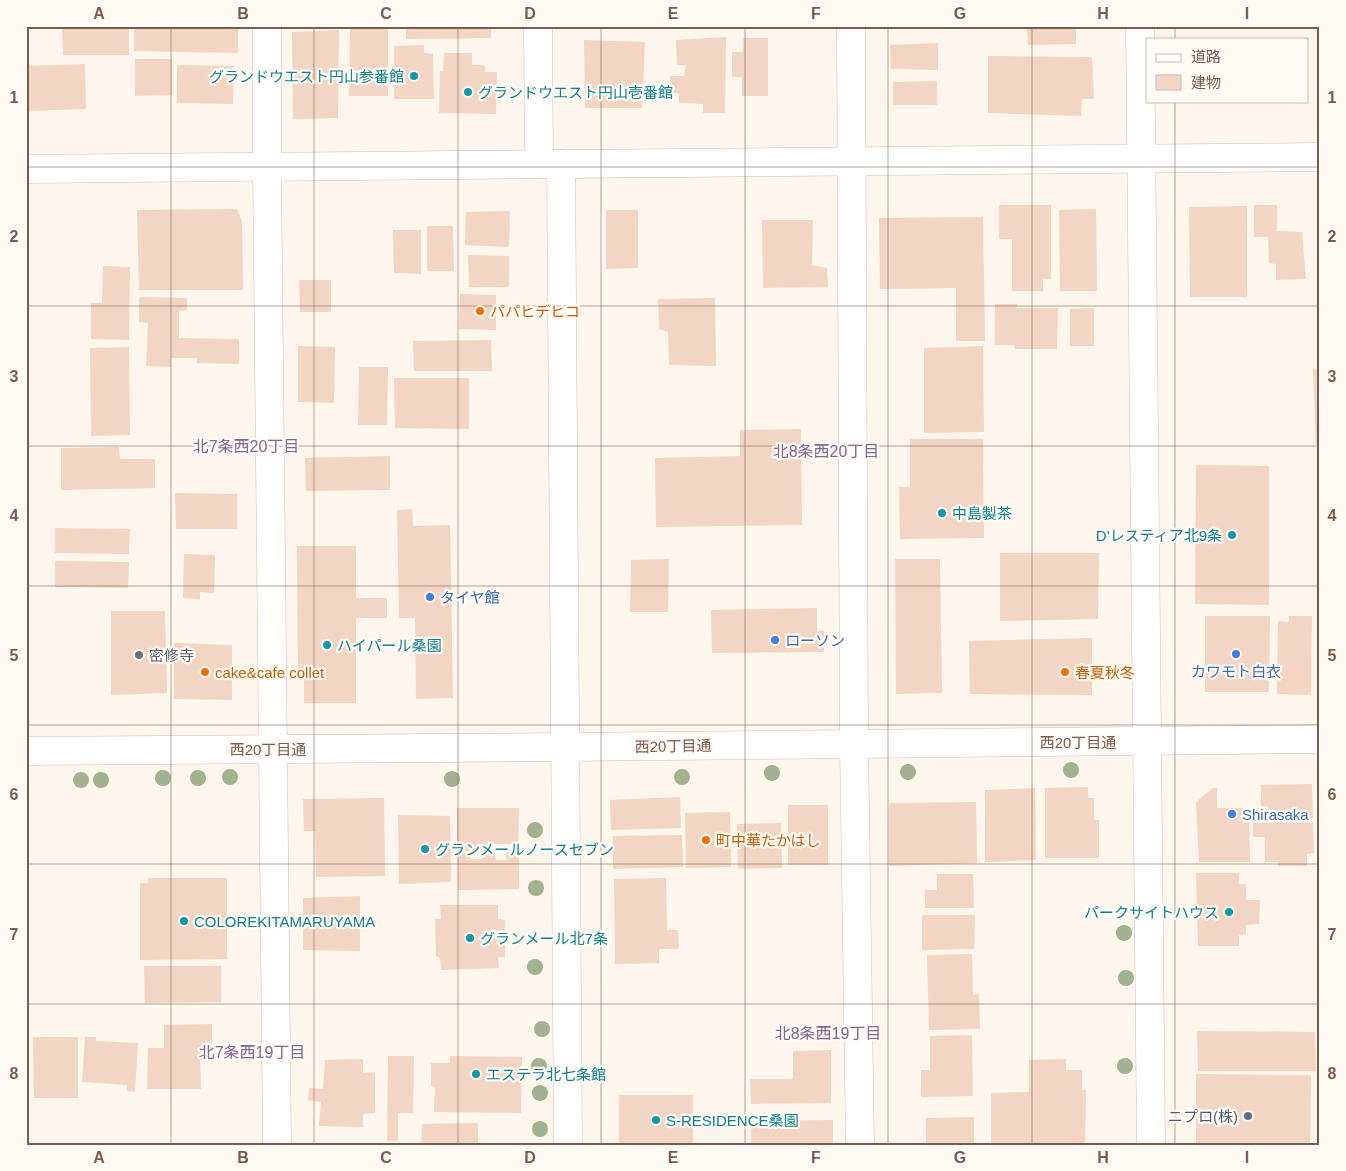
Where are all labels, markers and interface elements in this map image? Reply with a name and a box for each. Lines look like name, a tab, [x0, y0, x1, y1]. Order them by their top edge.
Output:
text: A	[93, 5, 105, 22]
text: B	[237, 5, 249, 22]
text: C	[380, 5, 392, 22]
text: D	[524, 5, 536, 22]
text: E	[668, 5, 679, 22]
text: F	[811, 5, 821, 22]
text: G	[954, 5, 966, 22]
text: H	[1097, 5, 1109, 22]
text: I	[1245, 5, 1249, 22]
legend	[1146, 38, 1308, 102]
text: 道路	[1191, 48, 1221, 65]
place label: グランドウエスト円山参番館	[209, 68, 404, 85]
marker: グランドウエスト円山参番館	[408, 70, 420, 82]
text: 建物	[1191, 74, 1221, 91]
place label: グランドウエスト円山壱番館	[478, 84, 673, 101]
marker: グランドウエスト円山壱番館	[462, 86, 474, 98]
text: 1	[10, 89, 19, 106]
text: 1	[1328, 89, 1337, 106]
text: 2	[10, 228, 19, 245]
text: 2	[1328, 228, 1337, 245]
place label: パパヒデヒコ	[490, 303, 580, 320]
marker: パパヒデヒコ	[474, 305, 486, 317]
text: 3	[10, 368, 19, 385]
text: 3	[1328, 368, 1337, 385]
district label: 北7条西20丁目	[193, 438, 299, 455]
district label: 北8条西20丁目	[773, 443, 879, 460]
place label: 中島製茶	[952, 505, 1012, 522]
text: 4	[10, 507, 19, 524]
marker: 中島製茶	[936, 507, 948, 519]
text: 4	[1328, 507, 1337, 524]
place label: D'レスティア北9条	[1096, 527, 1222, 544]
marker: D'レスティア北9条	[1226, 529, 1238, 541]
place label: タイヤ館	[440, 589, 500, 606]
marker: タイヤ館	[424, 591, 436, 603]
place label: ローソン	[785, 632, 845, 649]
marker: ローソン	[769, 634, 781, 646]
place label: ハイパール桑園	[337, 637, 441, 654]
marker: ハイパール桑園	[321, 639, 333, 651]
text: 5	[10, 647, 19, 664]
place label: 密修寺	[149, 647, 194, 664]
text: 5	[1328, 647, 1337, 664]
marker: カワモト白衣	[1230, 648, 1242, 660]
marker: 密修寺	[133, 649, 145, 661]
place label: カワモト白衣	[1191, 663, 1281, 680]
place label: cake&cafe collet	[215, 664, 325, 681]
place label: 春夏秋冬	[1075, 664, 1135, 681]
marker: cake&cafe collet	[199, 666, 211, 678]
marker: 春夏秋冬	[1059, 666, 1071, 678]
street label: 西20丁目通	[1040, 734, 1116, 751]
street label: 西20丁目通	[635, 737, 711, 755]
street label: 西20丁目通	[230, 741, 306, 758]
text: 6	[10, 786, 19, 803]
text: 6	[1328, 786, 1337, 803]
place label: Shirasaka	[1242, 806, 1309, 823]
marker: Shirasaka	[1226, 808, 1238, 820]
place label: 町中華たかはし	[716, 832, 820, 849]
marker: 町中華たかはし	[700, 834, 712, 846]
place label: グランメールノースセブン	[435, 841, 614, 858]
marker: グランメールノースセブン	[419, 843, 431, 855]
place label: パークサイトハウス	[1084, 904, 1219, 921]
marker: パークサイトハウス	[1223, 906, 1235, 918]
place label: COLOREKITAMARUYAMA	[194, 913, 375, 930]
marker: COLOREKITAMARUYAMA	[178, 915, 190, 927]
text: 7	[10, 926, 19, 943]
text: 7	[1328, 926, 1337, 943]
place label: グランメール北7条	[480, 930, 608, 947]
marker: グランメール北7条	[464, 932, 476, 944]
district label: 北8条西19丁目	[775, 1025, 881, 1042]
district label: 北7条西19丁目	[199, 1044, 305, 1061]
text: 8	[10, 1065, 19, 1082]
text: 8	[1328, 1065, 1337, 1082]
place label: エステラ北七条館	[486, 1066, 606, 1083]
marker: エステラ北七条館	[470, 1068, 482, 1080]
place label: ニプロ(株)	[1168, 1108, 1238, 1125]
marker: ニプロ(株)	[1242, 1110, 1254, 1122]
place label: S-RESIDENCE桑園	[666, 1112, 799, 1129]
marker: S-RESIDENCE桑園	[650, 1114, 662, 1126]
text: A	[93, 1149, 105, 1166]
text: B	[237, 1149, 249, 1166]
text: C	[380, 1149, 392, 1166]
text: D	[524, 1149, 536, 1166]
text: E	[668, 1149, 679, 1166]
text: F	[811, 1149, 821, 1166]
text: G	[954, 1149, 966, 1166]
text: H	[1097, 1149, 1109, 1166]
text: I	[1245, 1149, 1249, 1166]

